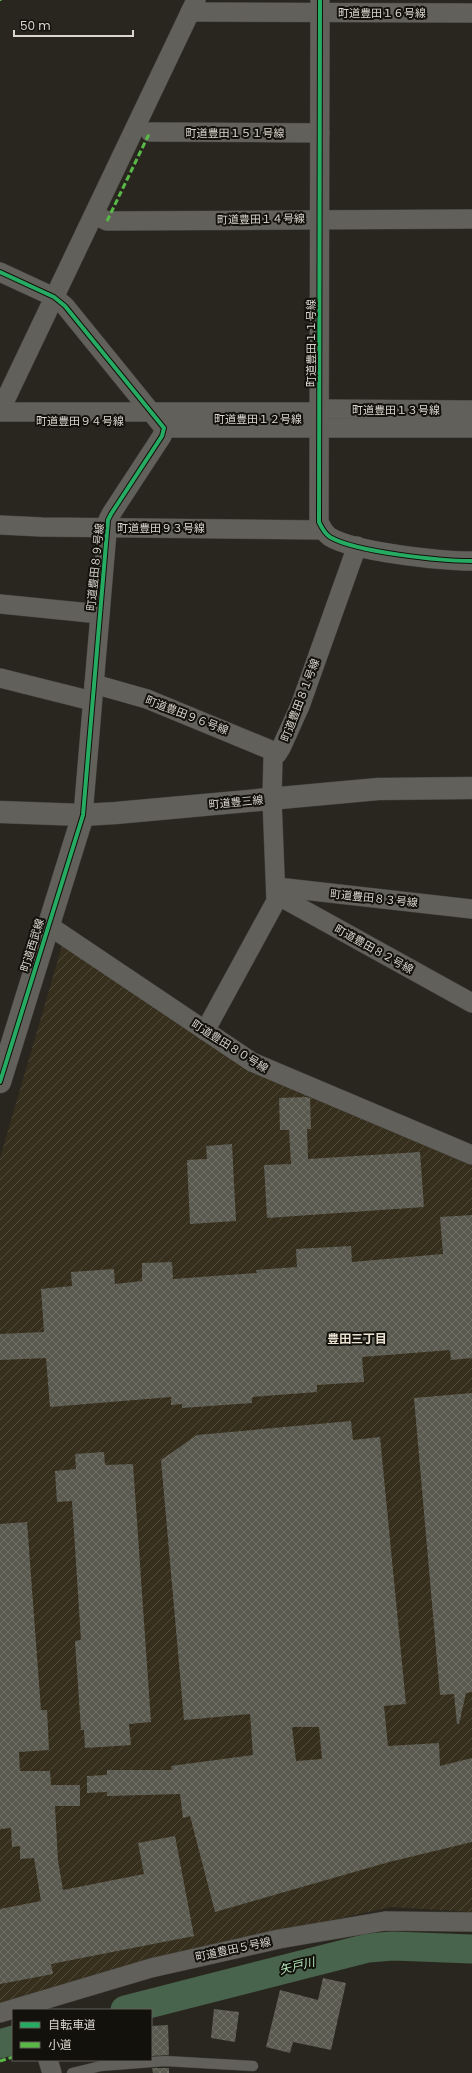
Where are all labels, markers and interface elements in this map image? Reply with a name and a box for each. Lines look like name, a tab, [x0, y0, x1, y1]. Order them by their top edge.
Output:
street label: 町道豊田１６号線	[338, 5, 426, 21]
scale bar	[14, 12, 133, 38]
text: 50 m	[20, 17, 51, 34]
street label: 町道豊田１５１号線	[186, 125, 285, 141]
street label: 町道豊田１４号線	[217, 210, 305, 228]
street label: 町道豊田１１号線	[303, 299, 319, 387]
street label: 町道豊田１３号線	[352, 402, 440, 418]
street label: 町道豊田１２号線	[214, 411, 302, 427]
street label: 町道豊田９４号線	[36, 413, 124, 429]
street label: 町道豊田９３号線	[117, 520, 205, 536]
street label: 町道豊田８９号線	[82, 522, 108, 612]
street label: 町道豊田８１号線	[277, 656, 323, 744]
street label: 町道豊田９６号線	[143, 692, 231, 738]
street label: 町道豊三線	[208, 792, 264, 812]
street label: 町道豊田８３号線	[329, 885, 419, 911]
street label: 町道西武線	[16, 916, 48, 974]
street label: 町道豊田８２号線	[332, 921, 416, 977]
street label: 町道豊田８０号線	[188, 1016, 272, 1076]
district label: 豊田三丁目	[327, 1330, 387, 1347]
street label: 町道豊田５号線	[194, 1933, 272, 1965]
water label: 矢戸川	[277, 1952, 318, 1978]
legend	[12, 2009, 152, 2061]
text: 自転車道	[48, 2016, 96, 2033]
text: 小道	[48, 2036, 72, 2053]

